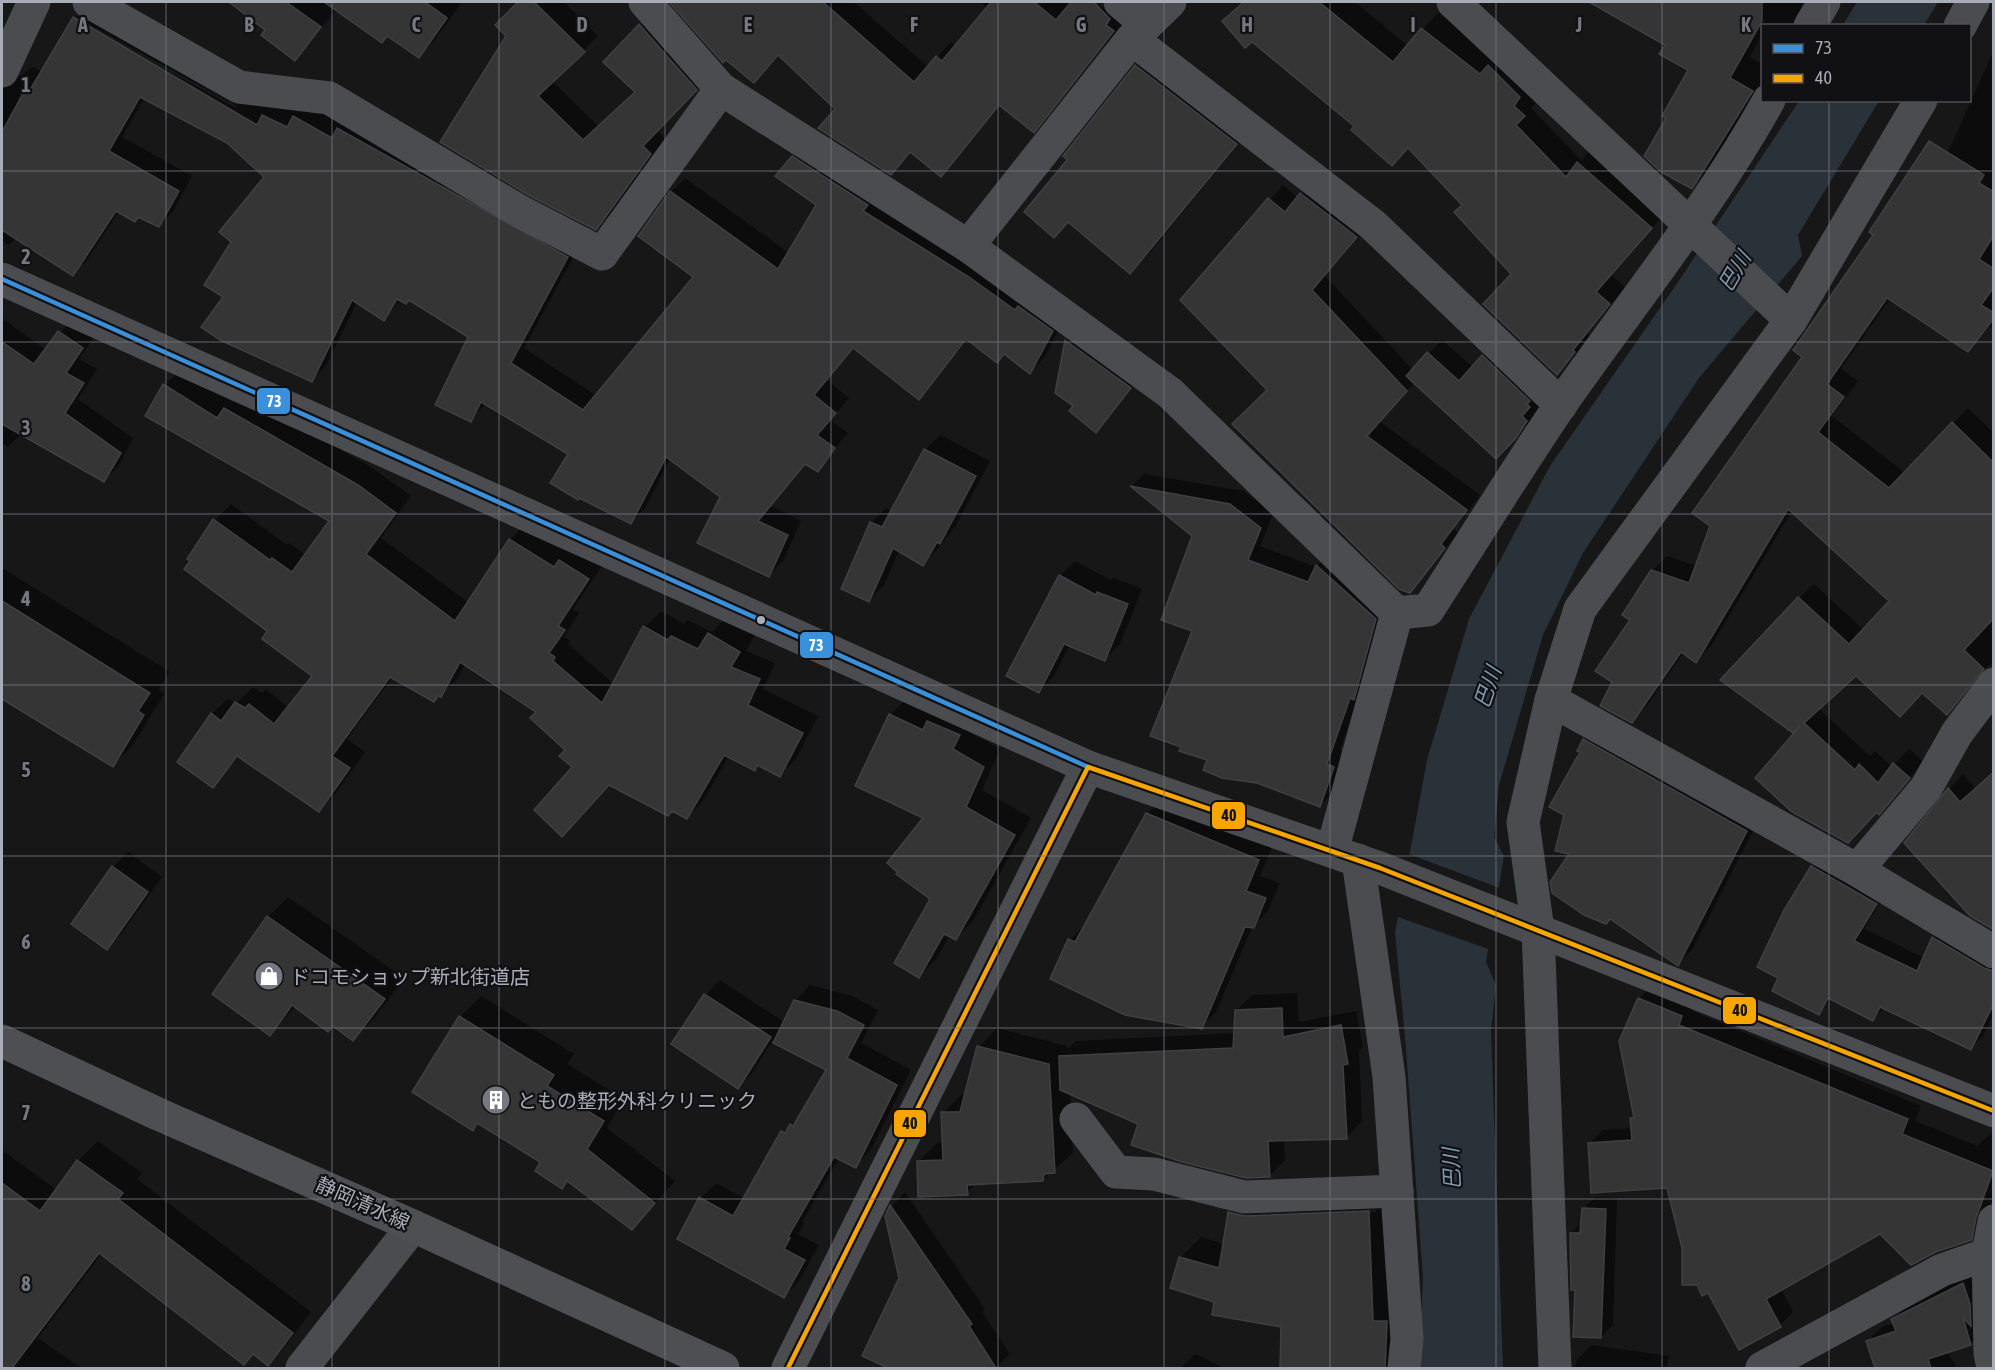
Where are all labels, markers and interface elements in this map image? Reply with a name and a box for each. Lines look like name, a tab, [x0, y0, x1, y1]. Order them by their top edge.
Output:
text: A	[77, 13, 88, 36]
text: B	[244, 13, 254, 36]
text: C	[412, 13, 421, 36]
text: D	[576, 13, 588, 36]
text: E	[744, 13, 753, 36]
text: F	[910, 13, 918, 36]
text: G	[1076, 13, 1087, 36]
text: H	[1241, 13, 1253, 36]
text: I	[1410, 13, 1416, 36]
text: J	[1575, 13, 1582, 36]
text: K	[1741, 13, 1751, 36]
legend	[1761, 24, 1971, 102]
text: 73	[1815, 37, 1832, 58]
text: 40	[1815, 67, 1832, 88]
text: 1	[21, 73, 31, 96]
text: 2	[21, 245, 31, 268]
water label: 巴川	[1713, 245, 1756, 295]
line badge: 73	[256, 387, 291, 415]
text: 73	[266, 392, 282, 410]
text: 3	[21, 416, 31, 439]
text: 4	[20, 587, 31, 610]
unlabelled marker	[755, 614, 767, 626]
line badge: 73	[799, 631, 834, 659]
text: 73	[808, 636, 824, 654]
water label: 巴川	[1469, 661, 1506, 711]
text: 5	[21, 758, 31, 781]
line badge: 40	[1211, 801, 1246, 830]
text: 40	[1220, 806, 1237, 824]
text: 6	[21, 930, 31, 953]
shop icon: ドコモショップ新北街道店	[253, 960, 285, 992]
place label: ドコモショップ新北街道店	[290, 965, 530, 988]
line badge: 40	[1722, 996, 1757, 1025]
text: 40	[1731, 1001, 1748, 1019]
building icon: ともの整形外科クリニック	[480, 1084, 512, 1116]
place label: ともの整形外科クリニック	[517, 1089, 757, 1112]
text: 7	[21, 1101, 31, 1124]
line badge: 40	[893, 1109, 927, 1138]
text: 40	[901, 1114, 918, 1132]
water label: 巴川	[1438, 1145, 1464, 1191]
street label: 静岡清水線	[313, 1172, 413, 1234]
text: 8	[21, 1272, 31, 1295]

